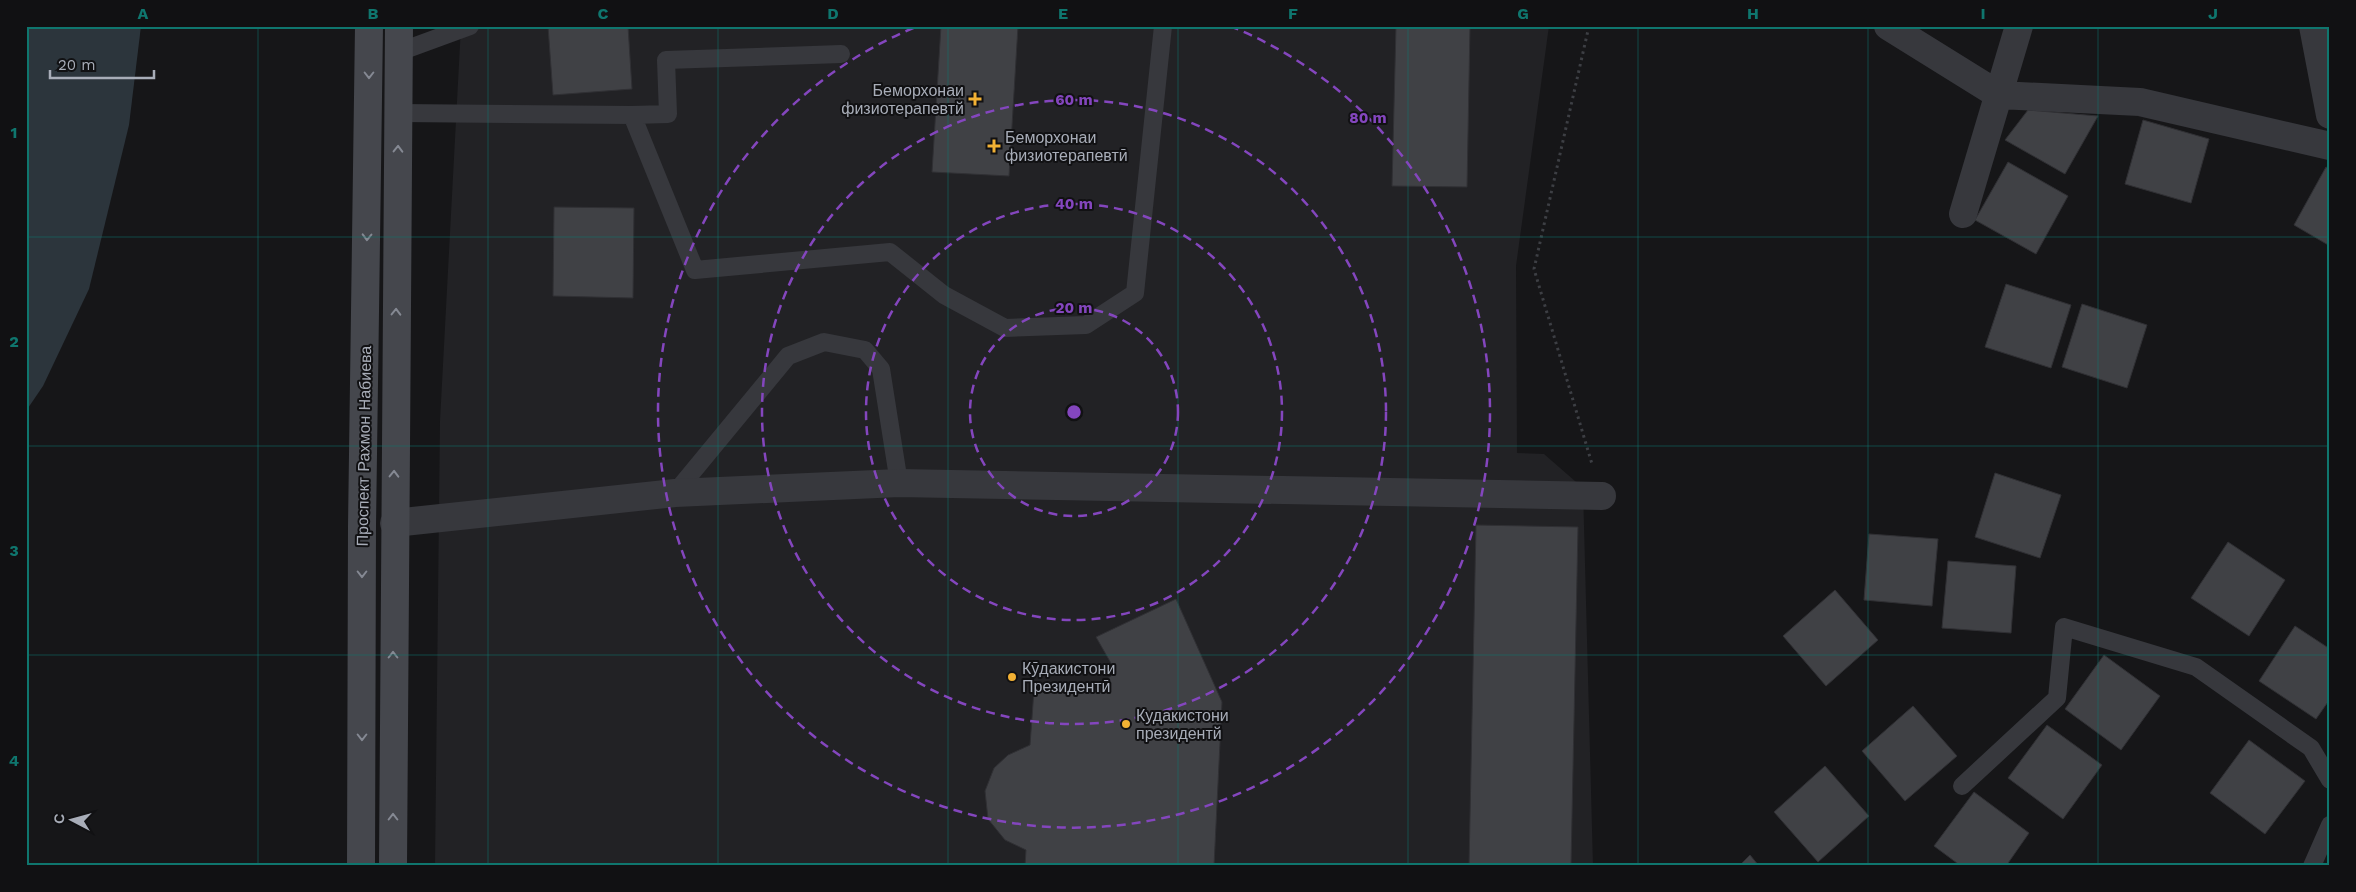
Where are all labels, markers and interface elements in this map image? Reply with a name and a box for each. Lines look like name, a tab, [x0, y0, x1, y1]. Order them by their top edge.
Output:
text: A	[138, 4, 149, 23]
text: B	[368, 4, 379, 23]
text: C	[598, 4, 609, 23]
text: D	[827, 4, 839, 23]
text: E	[1058, 4, 1068, 23]
text: F	[1288, 4, 1298, 23]
text: G	[1517, 4, 1529, 23]
text: H	[1747, 4, 1759, 23]
text: I	[1980, 4, 1986, 23]
text: J	[2208, 4, 2218, 23]
scale bar	[50, 48, 154, 80]
text: 20 m	[58, 56, 96, 74]
one-way arrow	[364, 72, 374, 79]
place label: Беморхонаи физиотерапевтй	[841, 81, 964, 118]
text: 60 m	[1055, 91, 1093, 109]
marker: Беморхонаи физиотерапевтй	[968, 92, 982, 106]
text: 80 m	[1349, 109, 1387, 127]
text: 1	[11, 123, 17, 142]
place label: Беморхонаи физиотерапевтӣ	[1005, 128, 1128, 165]
marker: Беморхонаи физиотерапевтӣ	[987, 139, 1001, 153]
one-way arrow	[393, 145, 403, 153]
text: 40 m	[1055, 195, 1093, 213]
one-way arrow	[361, 234, 372, 242]
text: 20 m	[1055, 299, 1093, 317]
one-way arrow	[391, 308, 401, 316]
text: 2	[9, 332, 19, 351]
street label: Проспект Рахмон Набиева	[353, 345, 375, 547]
centre of rings	[1065, 403, 1083, 421]
one-way arrow	[389, 470, 400, 478]
text: 3	[9, 541, 19, 560]
one-way arrow	[357, 571, 367, 579]
one-way arrow	[388, 650, 398, 658]
place label: Кӯдакистони Президентӣ	[1022, 659, 1115, 696]
marker: Кӯдакистони Президентӣ	[1006, 671, 1018, 683]
place label: Кудакистони президентй	[1136, 706, 1229, 743]
marker: Кудакистони президентй	[1120, 718, 1132, 730]
one-way arrow	[357, 734, 367, 741]
text: 4	[9, 751, 19, 770]
north arrow	[48, 794, 98, 844]
text: С	[51, 813, 68, 825]
one-way arrow	[388, 813, 398, 820]

